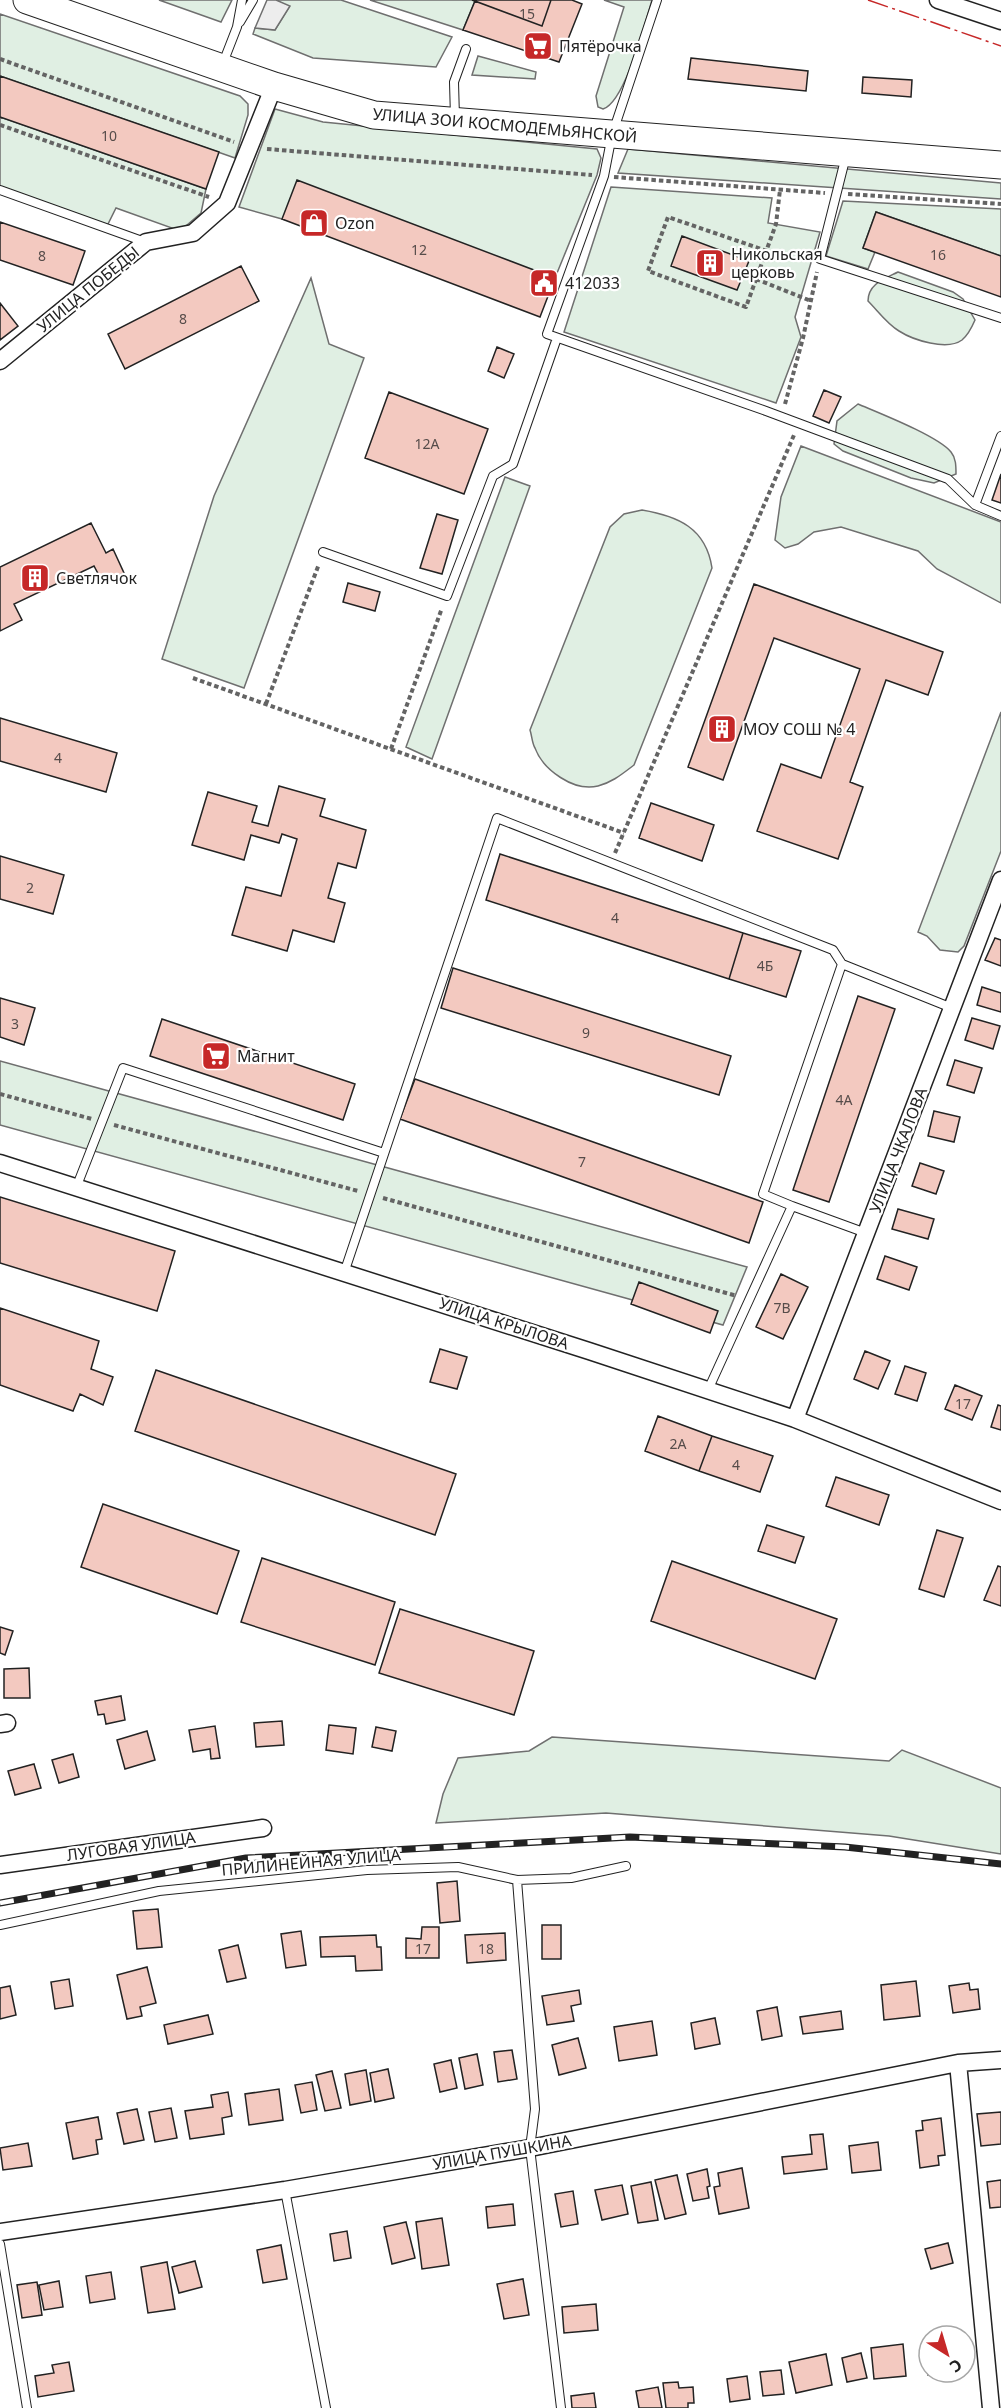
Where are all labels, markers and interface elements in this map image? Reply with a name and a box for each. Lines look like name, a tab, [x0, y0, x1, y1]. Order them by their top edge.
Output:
house number: 15	[519, 4, 535, 23]
supermarket icon: Пятёрочка	[522, 30, 554, 62]
place label: Пятёрочка	[559, 35, 642, 57]
street label: УЛИЦА ЗОИ КОСМОДЕМЬЯНСКОЙ	[372, 102, 638, 148]
house number: 10	[101, 126, 117, 145]
shop icon: Ozon	[298, 207, 330, 239]
place label: Ozon	[335, 212, 375, 234]
house number: 12	[411, 240, 427, 259]
street label: УЛИЦА ПОБЕДЫ	[32, 241, 144, 337]
place label: Никольская церковь	[731, 243, 823, 283]
house number: 16	[930, 245, 946, 264]
house number: 8	[38, 246, 46, 265]
building icon: Никольская церковь	[694, 247, 726, 279]
public building icon: 412033	[528, 267, 560, 299]
place label: 412033	[565, 272, 620, 294]
house number: 8	[179, 309, 187, 328]
house number: 12А	[415, 434, 440, 453]
building icon: Светлячок	[19, 562, 51, 594]
place label: Светлячок	[56, 567, 137, 589]
building icon: МОУ СОШ № 4	[706, 713, 738, 745]
place label: МОУ СОШ № 4	[743, 718, 856, 740]
house number: 4	[54, 748, 62, 767]
house number: 2	[26, 878, 34, 897]
house number: 4	[611, 908, 619, 927]
house number: 4Б	[757, 956, 773, 975]
house number: 3	[11, 1014, 19, 1033]
house number: 9	[582, 1023, 590, 1042]
supermarket icon: Магнит	[200, 1040, 232, 1072]
place label: Магнит	[237, 1045, 295, 1067]
street label: УЛИЦА ЧКАЛОВА	[864, 1083, 932, 1216]
house number: 4А	[836, 1090, 853, 1109]
house number: 7	[578, 1152, 586, 1171]
street label: УЛИЦА КРЫЛОВА	[436, 1292, 572, 1355]
house number: 7В	[773, 1298, 791, 1317]
house number: 17	[955, 1394, 971, 1413]
house number: 2А	[670, 1434, 687, 1453]
house number: 4	[732, 1455, 740, 1474]
street label: ЛУГОВАЯ УЛИЦА	[65, 1826, 198, 1866]
street label: ПРИЛИНЕЙНАЯ УЛИЦА	[220, 1843, 402, 1881]
house number: 17	[415, 1939, 431, 1958]
house number: 18	[478, 1939, 494, 1958]
street label: УЛИЦА ПУШКИНА	[431, 2129, 574, 2175]
north arrow	[917, 2324, 977, 2384]
text: С	[945, 2354, 967, 2378]

